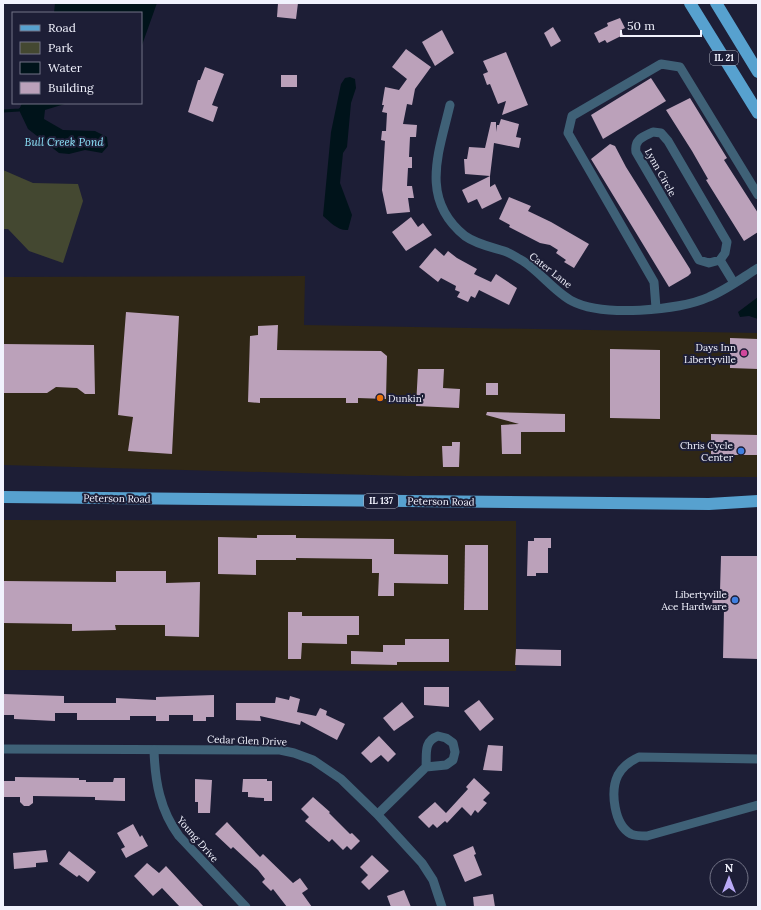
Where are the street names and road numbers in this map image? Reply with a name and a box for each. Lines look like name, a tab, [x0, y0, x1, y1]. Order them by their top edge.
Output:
road number: IL 21	[710, 51, 738, 65]
street label: Lynn Circle	[642, 146, 679, 199]
street label: Cater Lane	[527, 250, 575, 292]
street label: Peterson Road	[83, 491, 151, 506]
road number: IL 137	[364, 494, 398, 508]
street label: Peterson Road	[407, 494, 475, 509]
street label: Cedar Glen Drive	[207, 733, 288, 748]
street label: Young Drive	[173, 813, 222, 865]

